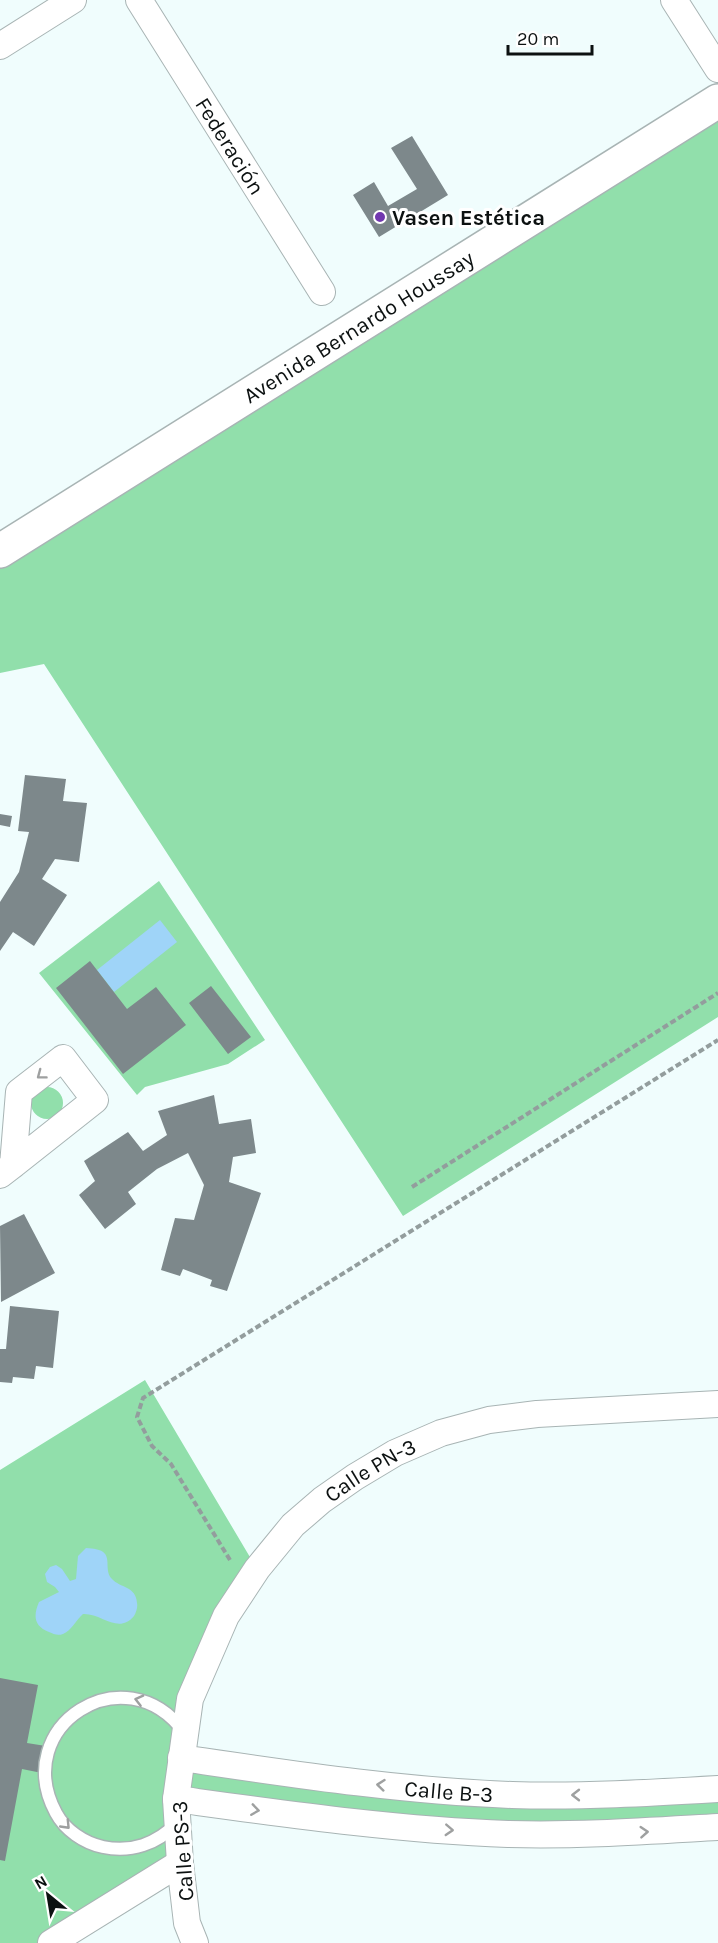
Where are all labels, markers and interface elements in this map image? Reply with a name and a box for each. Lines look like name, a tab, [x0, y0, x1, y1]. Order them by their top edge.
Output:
scale bar	[508, 18, 592, 56]
text: 20 m	[517, 28, 559, 50]
street label: Federación	[189, 93, 270, 200]
place label: Vasen Estética	[392, 205, 545, 231]
marker: Vasen Estética	[373, 210, 387, 224]
street label: Avenida Bernardo Houssay	[239, 245, 479, 409]
one-way arrow	[37, 1067, 48, 1078]
street label: Calle PN-3	[320, 1433, 420, 1508]
one-way arrow	[134, 1695, 144, 1708]
street label: Calle B-3	[403, 1776, 494, 1808]
one-way arrow	[376, 1779, 386, 1792]
one-way arrow	[571, 1789, 580, 1801]
street label: Calle PS-3	[167, 1800, 199, 1902]
one-way arrow	[250, 1803, 259, 1816]
one-way arrow	[58, 1817, 69, 1828]
one-way arrow	[444, 1824, 453, 1837]
one-way arrow	[639, 1825, 648, 1838]
north arrow	[18, 1865, 78, 1925]
text: N	[31, 1871, 50, 1894]

